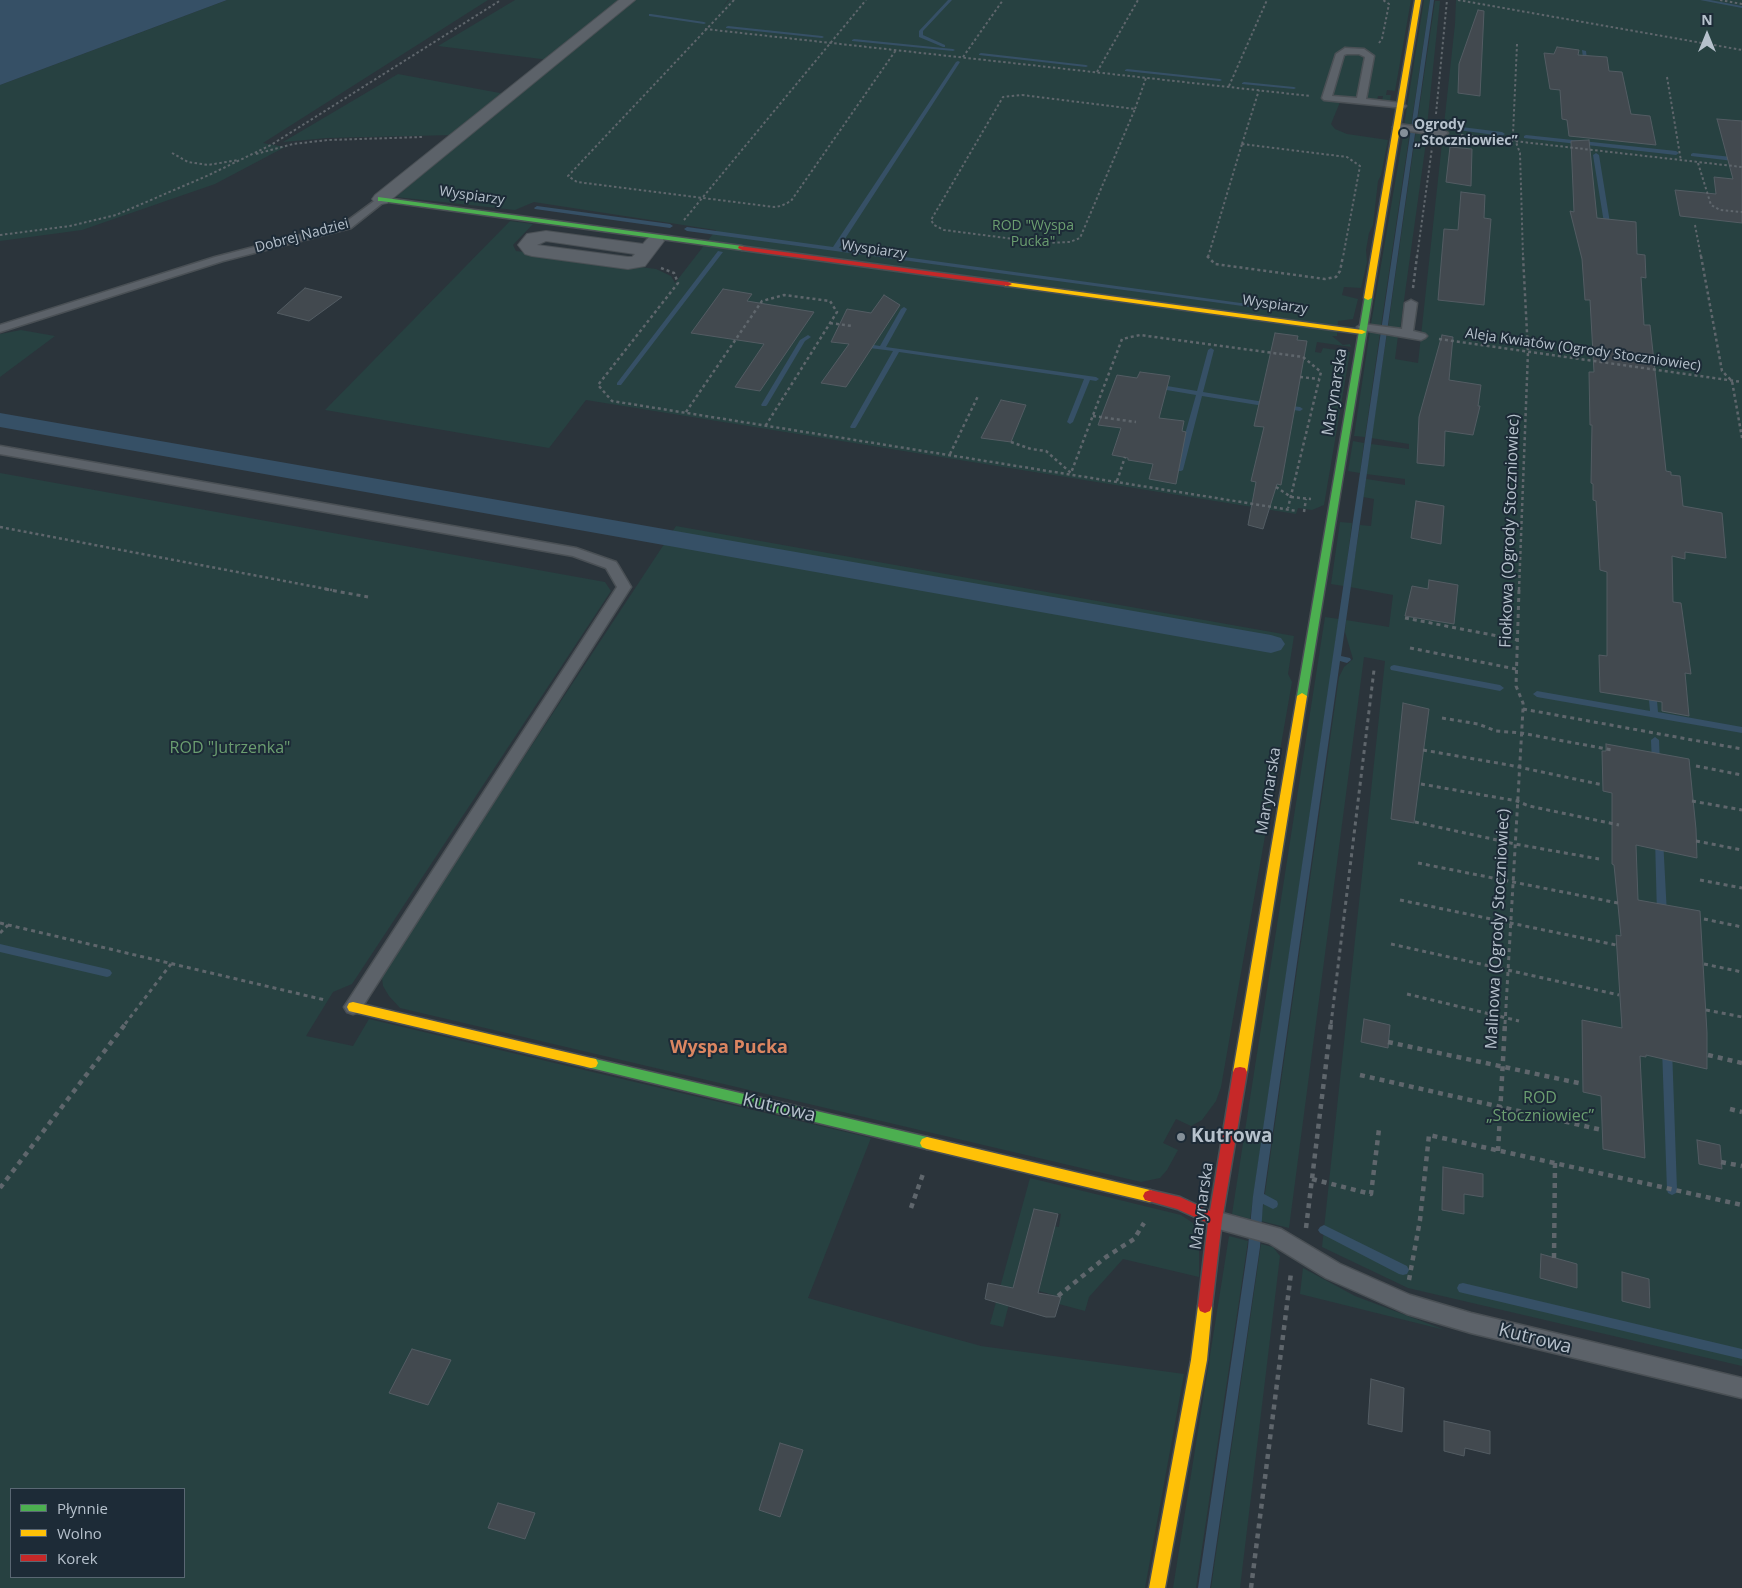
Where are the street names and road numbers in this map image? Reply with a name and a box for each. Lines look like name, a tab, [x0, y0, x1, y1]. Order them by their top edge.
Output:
street label: Wyspiarzy	[438, 183, 506, 209]
street label: Dobrej Nadziei	[253, 215, 351, 257]
street label: Wyspiarzy	[840, 237, 908, 263]
street label: Wyspiarzy	[1241, 292, 1309, 318]
street label: Aleja Kwiatów (Ogrody Stoczniowiec)	[1464, 325, 1702, 375]
street label: Marynarska	[1319, 347, 1351, 437]
street label: Fiołkowa (Ogrody Stoczniowiec)	[1496, 414, 1524, 648]
street label: Marynarska	[1253, 746, 1285, 836]
street label: Malinowa (Ogrody Stoczniowiec)	[1482, 808, 1514, 1050]
street label: Kutrowa	[740, 1089, 818, 1127]
street label: Marynarska	[1186, 1161, 1218, 1251]
street label: Kutrowa	[1496, 1319, 1574, 1359]

